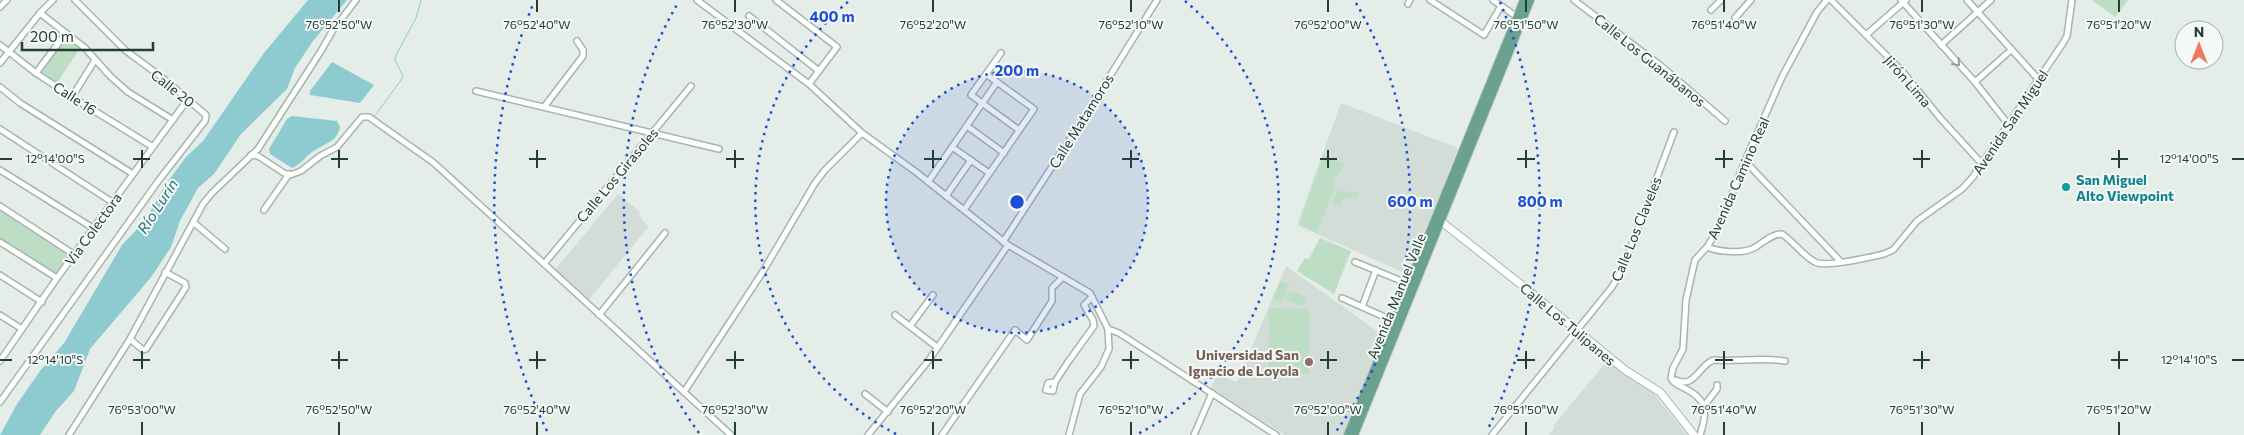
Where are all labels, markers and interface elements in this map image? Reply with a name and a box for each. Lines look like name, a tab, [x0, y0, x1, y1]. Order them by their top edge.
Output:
text: 400 m	[809, 7, 855, 25]
street label: Calle Los Guanábanos	[1591, 10, 1709, 110]
text: 76°52'50"W	[306, 17, 372, 31]
text: 76°52'40"W	[504, 17, 570, 31]
text: 76°52'30"W	[702, 17, 768, 31]
text: 76°52'20"W	[900, 17, 966, 31]
text: 76°52'10"W	[1099, 17, 1163, 31]
text: 76°52'00"W	[1294, 17, 1362, 31]
text: 76°51'50"W	[1493, 17, 1559, 31]
text: 76°51'40"W	[1691, 17, 1757, 31]
text: 76°51'30"W	[1889, 17, 1955, 31]
text: 76°51'20"W	[2087, 17, 2151, 31]
scale bar	[22, 20, 154, 52]
north arrow	[2174, 20, 2224, 70]
text: N	[2194, 23, 2204, 40]
text: 200 m	[30, 27, 74, 45]
street label: Jirón Lima	[1881, 52, 1935, 110]
one-way arrow	[1951, 57, 1960, 66]
text: 200 m	[995, 61, 1039, 79]
street label: Calle 20	[148, 66, 198, 110]
street label: Avenida San Miguel	[1969, 66, 2051, 178]
street label: Calle Matamoros	[1045, 71, 1117, 171]
street label: Calle 16	[50, 78, 100, 118]
street label: Avenida Camino Real	[1703, 114, 1773, 242]
street label: Calle Los Girasoles	[573, 124, 661, 226]
text: 12°14'00"S	[25, 151, 85, 165]
text: 12°14'00"S	[2159, 151, 2219, 165]
place label: San Miguel Alto Viewpoint	[2076, 171, 2174, 204]
street label: Calle Los Claveles	[1607, 174, 1665, 284]
water label: Río Lurín	[133, 175, 181, 237]
marker: San Miguel Alto Viewpoint	[2060, 181, 2072, 193]
street label: Via Colectora	[61, 189, 125, 269]
text: 600 m	[1387, 192, 1433, 210]
text: 800 m	[1517, 192, 1563, 210]
centre of rings	[1008, 193, 1026, 211]
street label: Avenida Manuel Valle	[1363, 231, 1429, 361]
street label: Calle Los Tulipanes	[1517, 279, 1619, 369]
place label: Universidad San Ignacio de Loyola	[1188, 346, 1299, 379]
text: 12°14'10"S	[27, 352, 83, 366]
text: 12°14'10"S	[2161, 352, 2217, 366]
marker: Universidad San Ignacio de Loyola	[1303, 356, 1315, 368]
text: 76°53'00"W	[108, 402, 176, 416]
text: 76°52'50"W	[306, 402, 372, 416]
text: 76°52'40"W	[504, 402, 570, 416]
text: 76°52'30"W	[702, 402, 768, 416]
text: 76°52'20"W	[900, 402, 966, 416]
text: 76°52'10"W	[1099, 402, 1163, 416]
text: 76°52'00"W	[1294, 402, 1362, 416]
text: 76°51'50"W	[1493, 402, 1559, 416]
text: 76°51'40"W	[1691, 402, 1757, 416]
text: 76°51'30"W	[1889, 402, 1955, 416]
text: 76°51'20"W	[2087, 402, 2151, 416]

